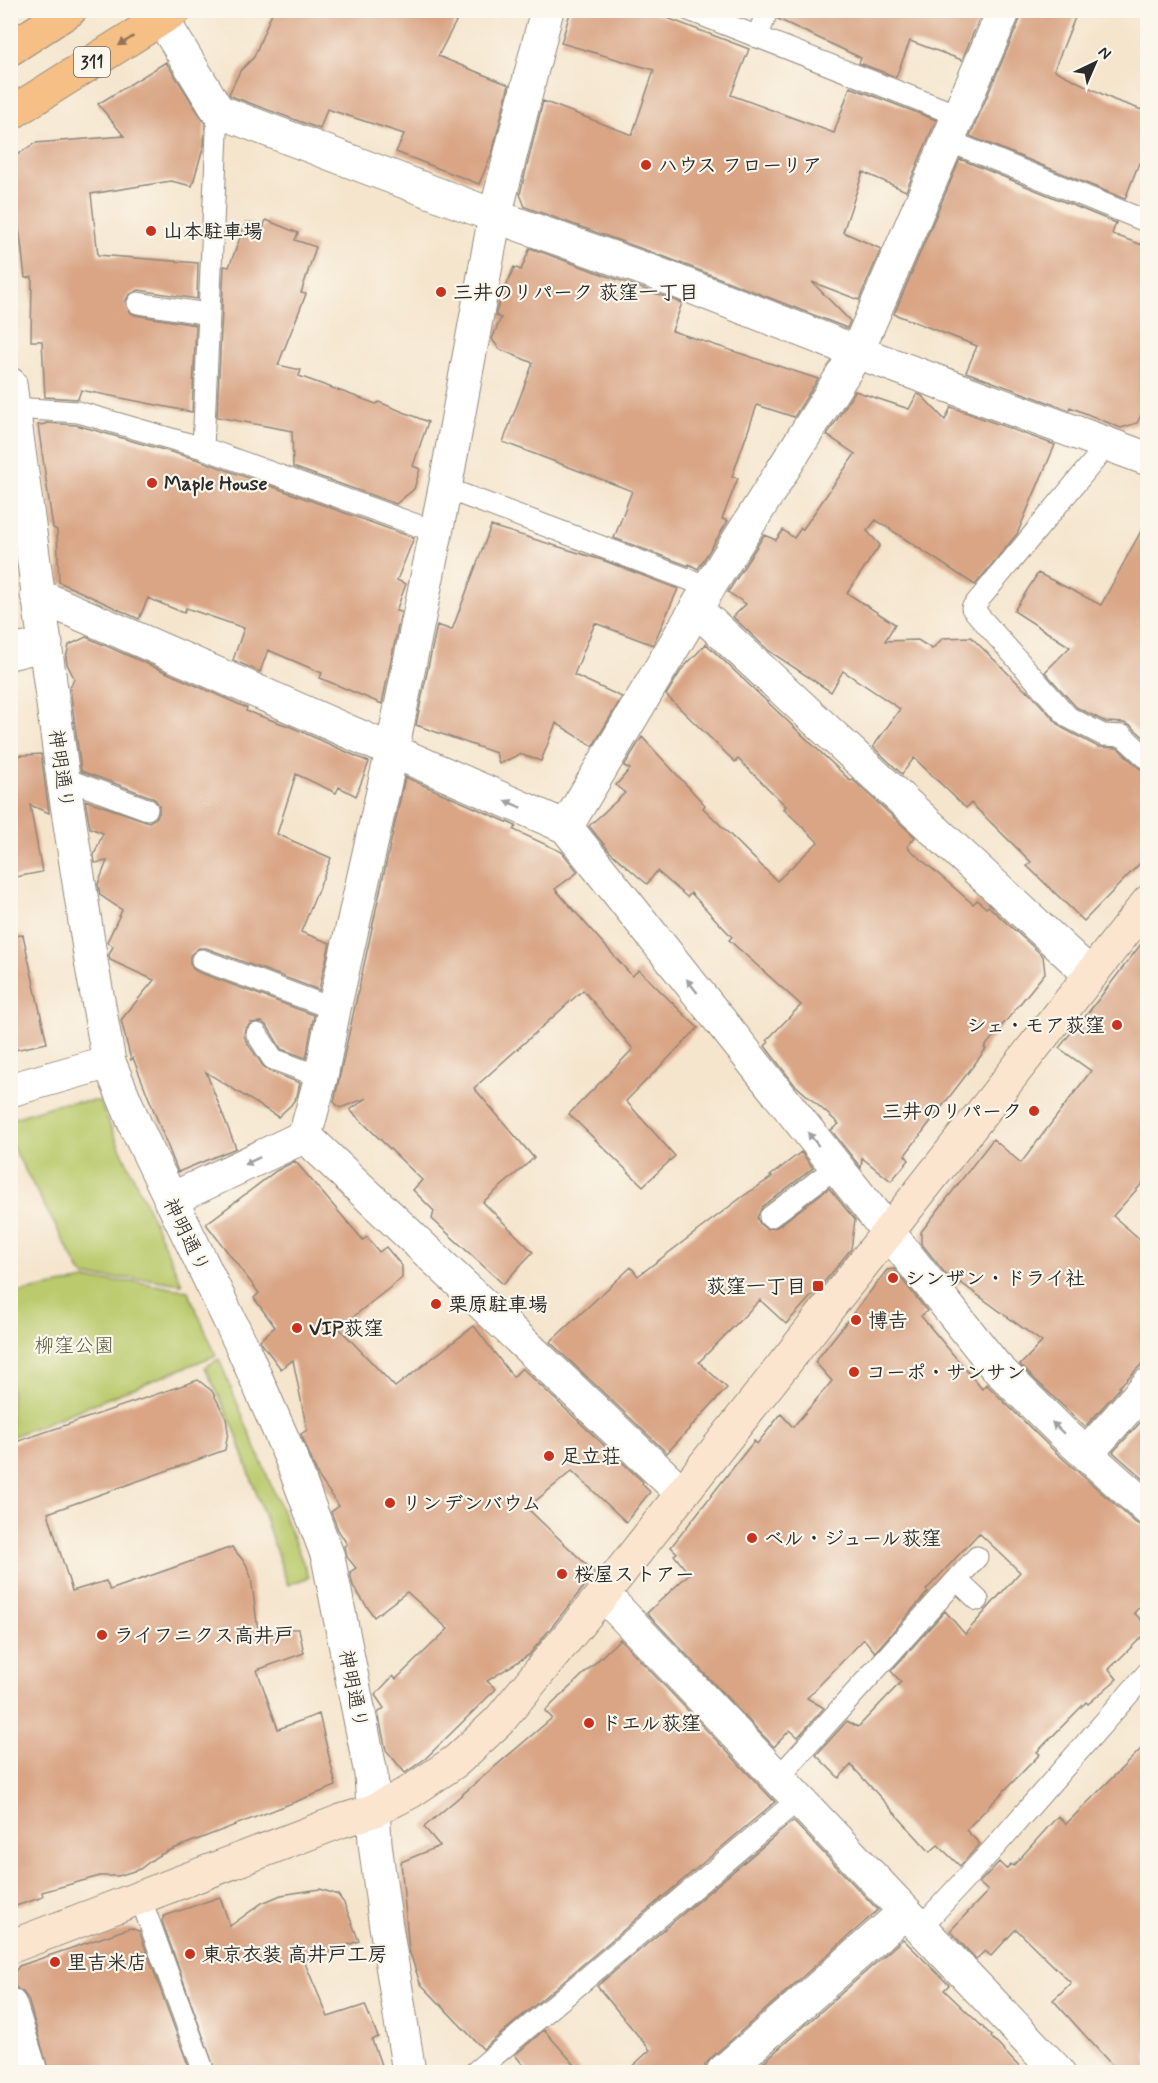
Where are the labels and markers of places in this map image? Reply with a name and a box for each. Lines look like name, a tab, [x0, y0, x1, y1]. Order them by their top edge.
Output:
place label: ハウス フローリア	[658, 153, 822, 180]
marker: ハウス フローリア	[639, 158, 653, 172]
place label: 山本駐車場	[163, 219, 263, 246]
marker: 山本駐車場	[144, 224, 158, 238]
place label: 三井のリパーク 荻窪一丁目	[453, 280, 698, 307]
marker: 三井のリパーク 荻窪一丁目	[434, 285, 448, 299]
place label: Maple House	[164, 471, 267, 498]
marker: Maple House	[145, 476, 159, 490]
place label: シェ・モア荻窪	[967, 1013, 1105, 1040]
marker: シェ・モア荻窪	[1110, 1018, 1124, 1032]
place label: 三井のリパーク	[882, 1099, 1022, 1126]
marker: 三井のリパーク	[1027, 1104, 1041, 1118]
place label: シンザン・ドライ社	[905, 1266, 1085, 1293]
marker: シンザン・ドライ社	[886, 1271, 900, 1285]
place label: 荻窪一丁目	[706, 1274, 806, 1301]
marker: 荻窪一丁目	[811, 1279, 825, 1293]
place label: 栗原駐車場	[448, 1292, 548, 1319]
marker: 栗原駐車場	[429, 1297, 443, 1311]
place label: 博𠮷	[868, 1308, 908, 1335]
marker: 博𠮷	[849, 1313, 863, 1327]
place label: VIP荻窪	[309, 1316, 384, 1343]
marker: VIP荻窪	[290, 1321, 304, 1335]
place label: コーポ・サンサン	[866, 1360, 1026, 1387]
marker: コーポ・サンサン	[847, 1365, 861, 1379]
place label: 足立荘	[561, 1444, 621, 1471]
marker: 足立荘	[542, 1449, 556, 1463]
place label: リンデンバウム	[402, 1491, 542, 1518]
marker: リンデンバウム	[383, 1496, 397, 1510]
place label: ベル・ジュール荻窪	[764, 1526, 941, 1553]
marker: ベル・ジュール荻窪	[745, 1531, 759, 1545]
place label: 桜屋ストアー	[574, 1562, 695, 1589]
marker: 桜屋ストアー	[555, 1567, 569, 1581]
place label: ライフニクス高井戸	[114, 1623, 294, 1650]
marker: ライフニクス高井戸	[95, 1628, 109, 1642]
place label: ドエル荻窪	[601, 1711, 701, 1738]
marker: ドエル荻窪	[582, 1716, 596, 1730]
place label: 東京衣装 高井戸工房	[202, 1942, 387, 1969]
marker: 東京衣装 高井戸工房	[183, 1947, 197, 1961]
place label: 里吉米店	[67, 1950, 147, 1977]
marker: 里吉米店	[48, 1955, 62, 1969]

